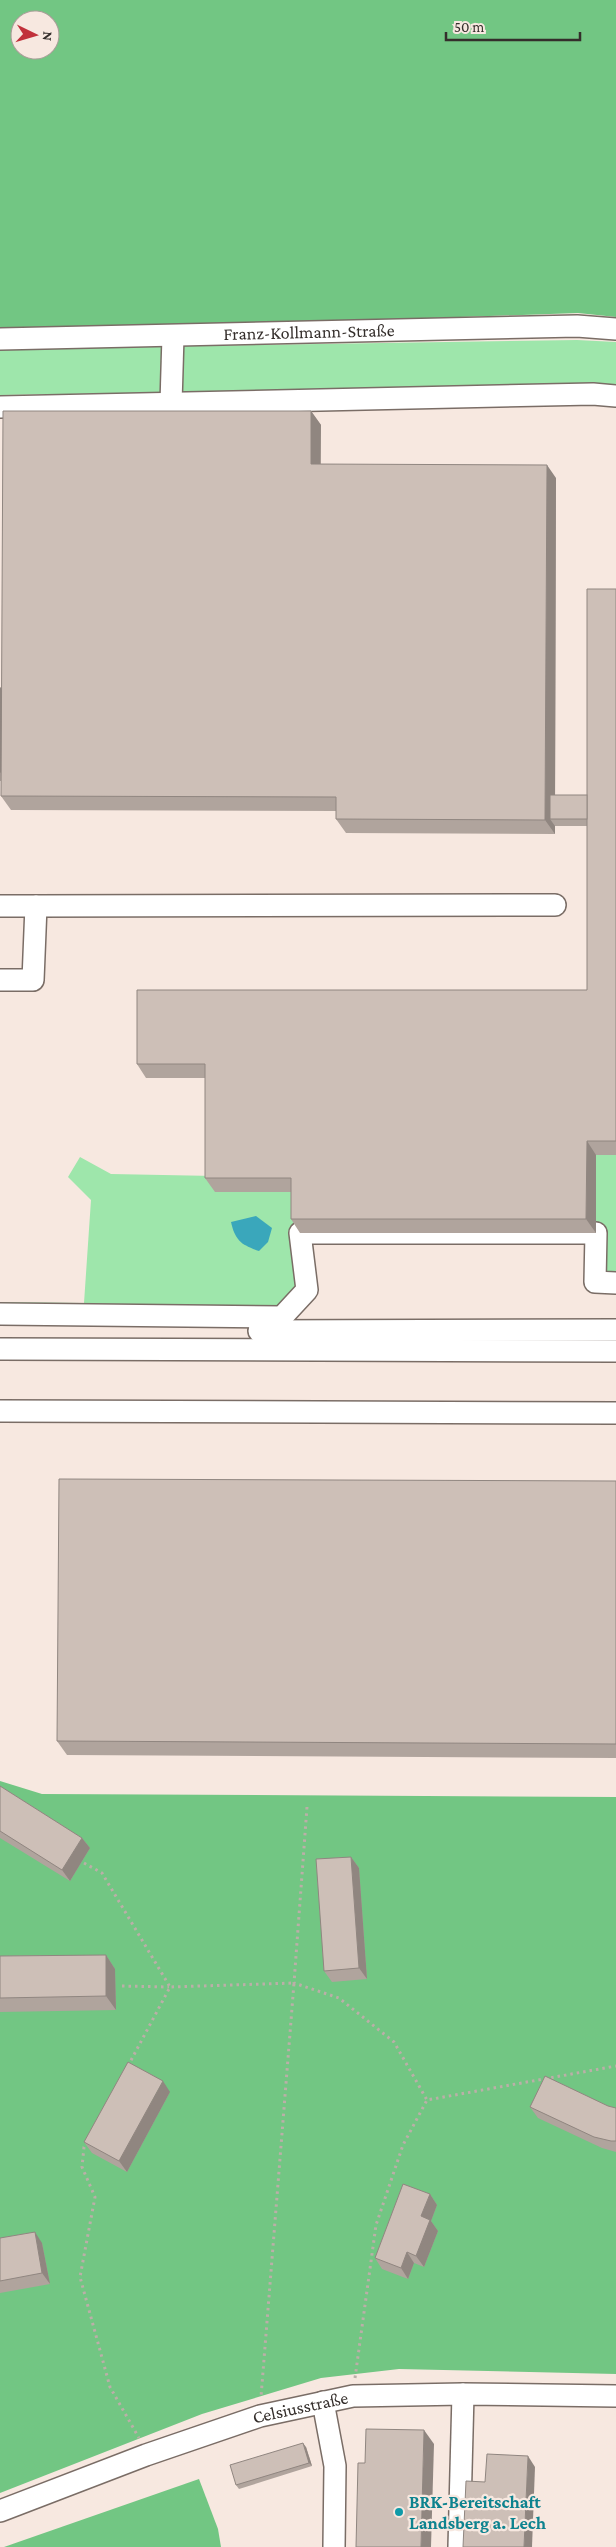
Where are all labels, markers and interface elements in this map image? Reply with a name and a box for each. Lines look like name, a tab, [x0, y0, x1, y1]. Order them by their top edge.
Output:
north arrow	[10, 10, 60, 60]
scale bar	[446, 10, 580, 42]
text: 50 m	[454, 19, 484, 35]
text: N	[40, 31, 56, 42]
street label: Franz-Kollmann-Straße	[223, 320, 395, 344]
street label: Celsiusstraße	[250, 2387, 350, 2428]
place label: BRK-Bereitschaft Landsberg a. Lech	[409, 2492, 547, 2533]
marker: BRK-Bereitschaft Landsberg a. Lech	[393, 2506, 405, 2518]

